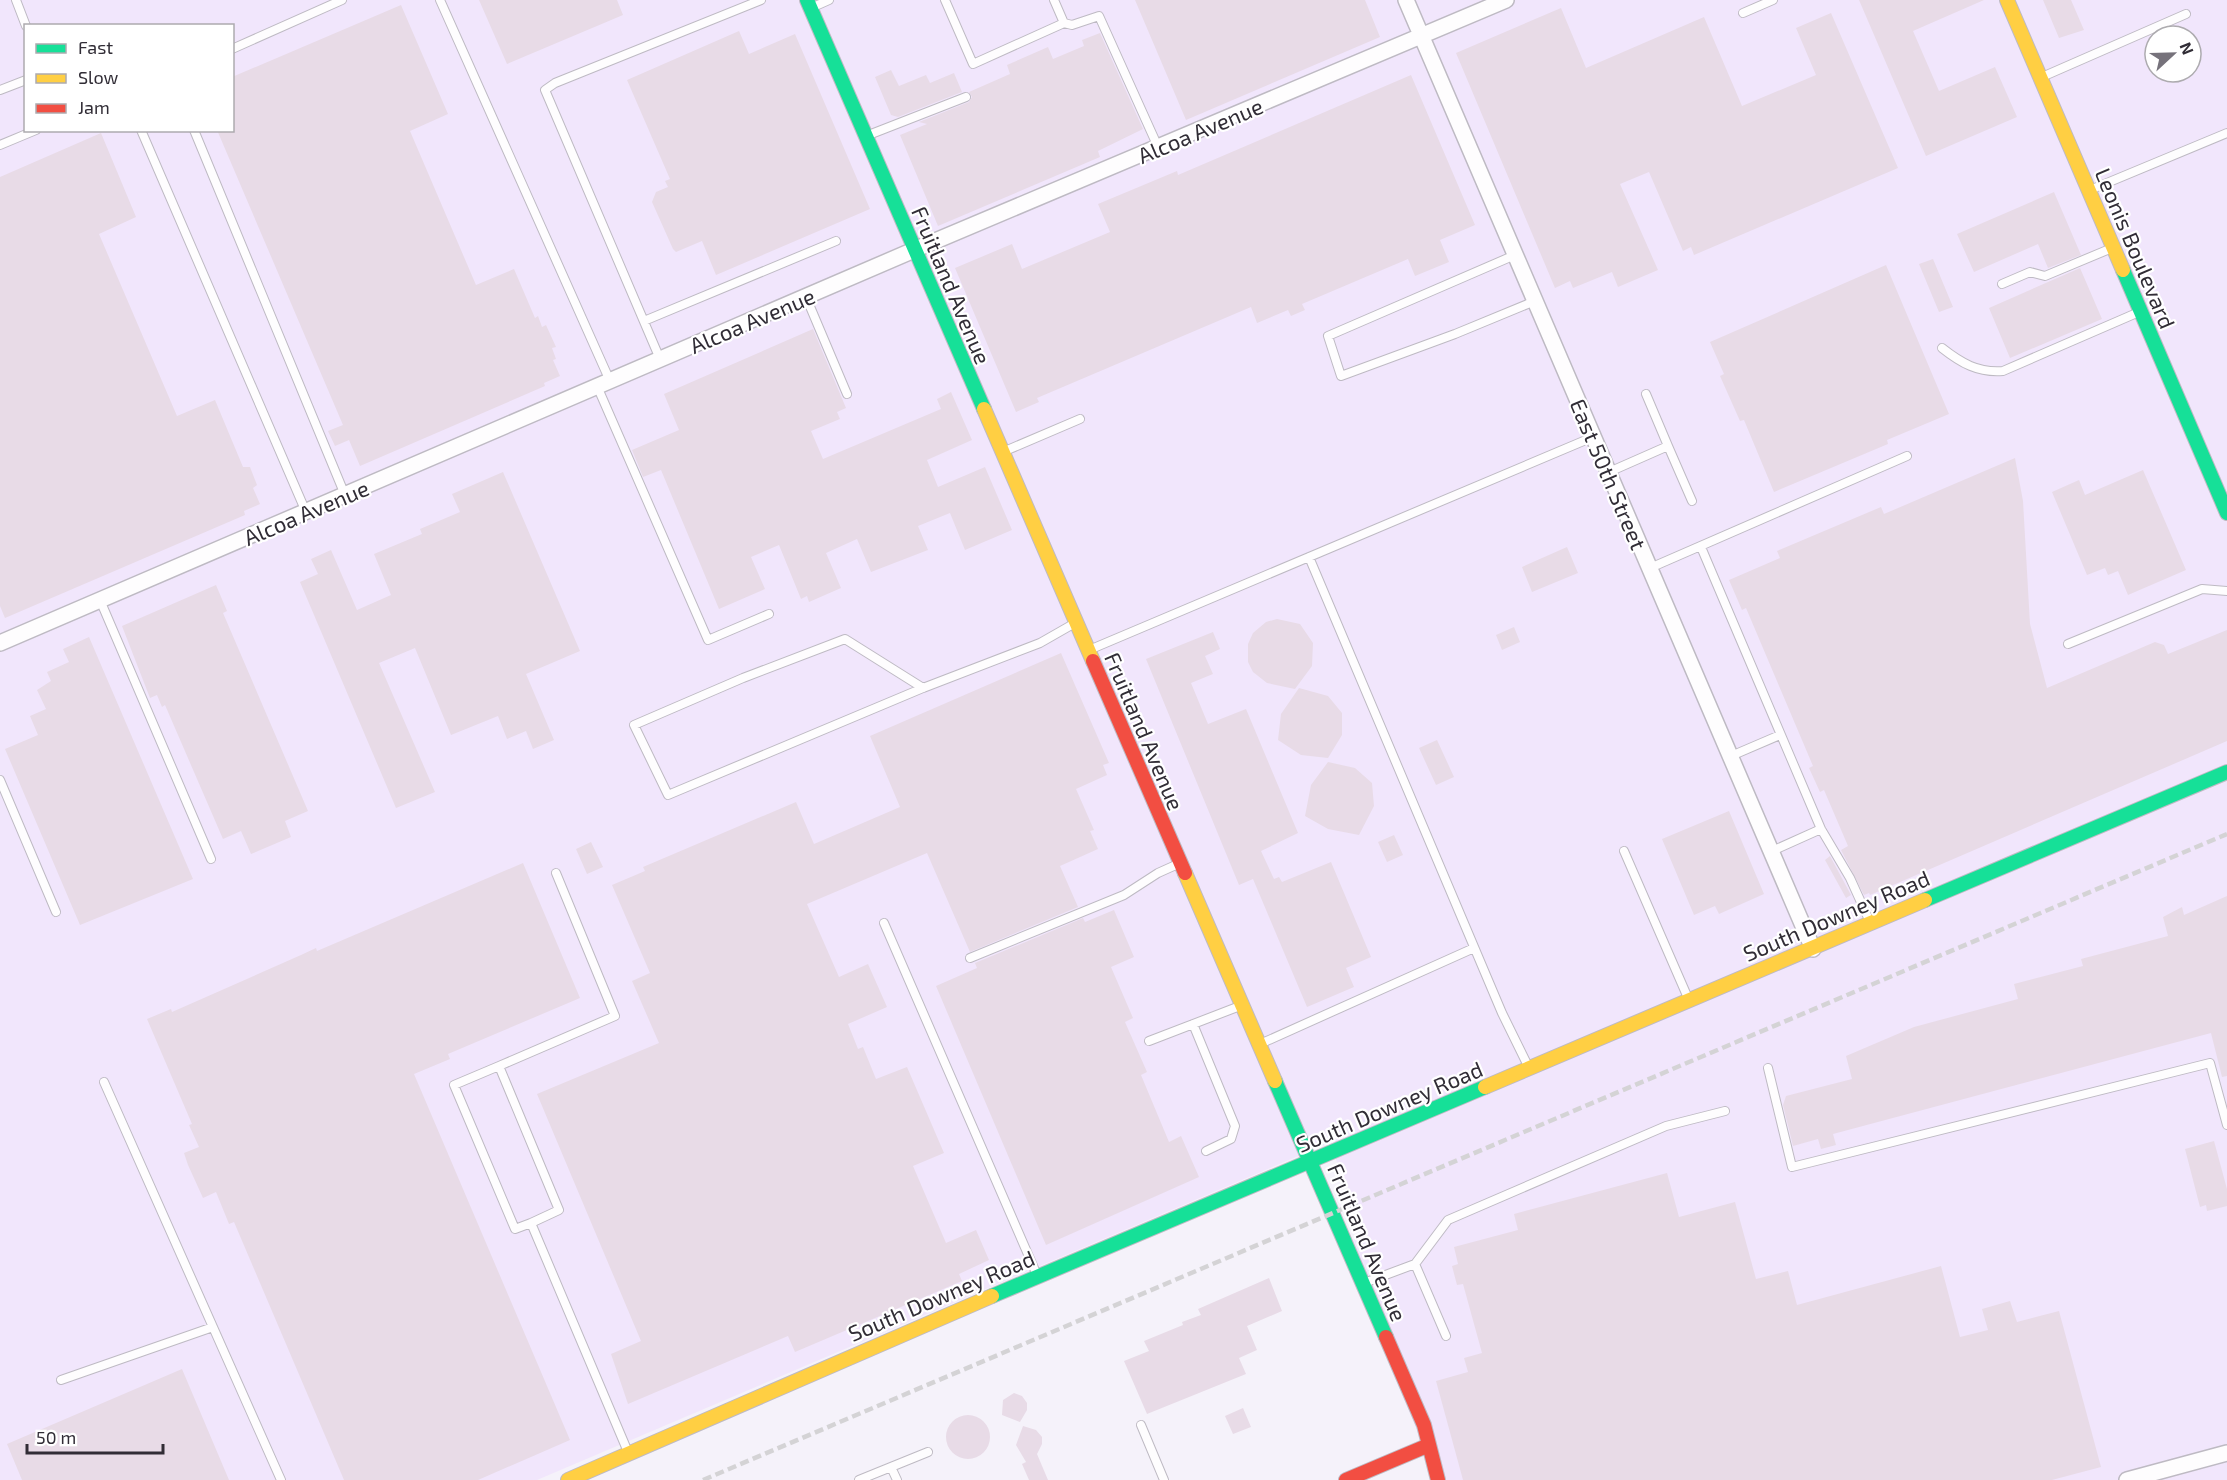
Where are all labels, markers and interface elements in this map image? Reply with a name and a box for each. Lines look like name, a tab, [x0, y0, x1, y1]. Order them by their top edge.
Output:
legend	[24, 24, 234, 132]
north arrow	[2143, 24, 2203, 84]
text: Fast	[78, 36, 113, 58]
text: N	[2176, 39, 2198, 57]
text: Slow	[78, 66, 119, 88]
street label: Alcoa Avenue	[1133, 92, 1267, 168]
text: Jam	[78, 96, 110, 118]
street label: Leonis Boulevard	[2090, 164, 2182, 332]
street label: Fruitland Avenue	[907, 202, 997, 368]
street label: Alcoa Avenue	[685, 282, 819, 358]
street label: East 50th Street	[1566, 395, 1652, 553]
street label: Alcoa Avenue	[239, 474, 373, 550]
street label: Fruitland Avenue	[1100, 648, 1190, 814]
street label: South Downey Road	[1739, 864, 1933, 966]
street label: South Downey Road	[1292, 1055, 1486, 1157]
street label: Fruitland Avenue	[1323, 1159, 1413, 1325]
street label: South Downey Road	[844, 1244, 1038, 1346]
scale bar	[27, 1417, 164, 1455]
text: 50 m	[36, 1426, 76, 1448]

